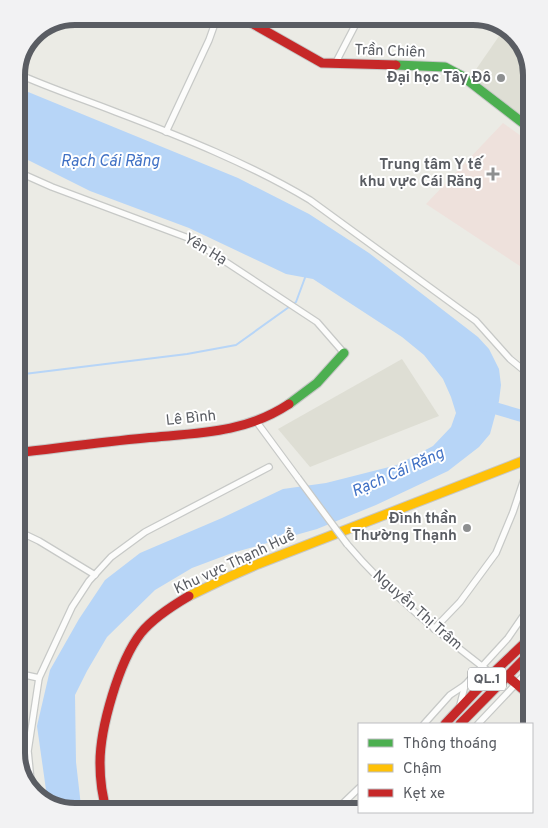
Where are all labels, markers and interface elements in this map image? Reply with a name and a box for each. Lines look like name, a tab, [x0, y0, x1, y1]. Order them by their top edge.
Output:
street label: Trần Chiên	[354, 40, 426, 63]
place label: Đại học Tây Đô	[387, 69, 491, 88]
marker: Đại học Tây Đô	[495, 72, 507, 84]
water label: Rạch Cái Răng	[61, 152, 160, 172]
place label: Trung tâm Y tế khu vực Cái Răng	[359, 155, 485, 192]
marker: Trung tâm Y tế khu vực Cái Răng	[486, 167, 500, 181]
street label: Yên Hạ	[180, 230, 230, 270]
street label: Lê Bình	[165, 407, 217, 431]
water label: Rạch Cái Răng	[349, 444, 448, 502]
place label: Đình thần Thường Thạnh	[352, 509, 457, 546]
marker: Đình thần Thường Thạnh	[461, 522, 473, 534]
street label: Khu vực Thạnh Huề	[171, 526, 299, 599]
street label: Nguyễn Thị Trâm	[368, 565, 467, 655]
road number: QL.1	[468, 668, 506, 691]
legend	[358, 723, 533, 813]
text: Thông thoáng	[403, 735, 497, 754]
text: Chậm	[403, 760, 442, 779]
text: Kẹt xe	[403, 785, 445, 804]

